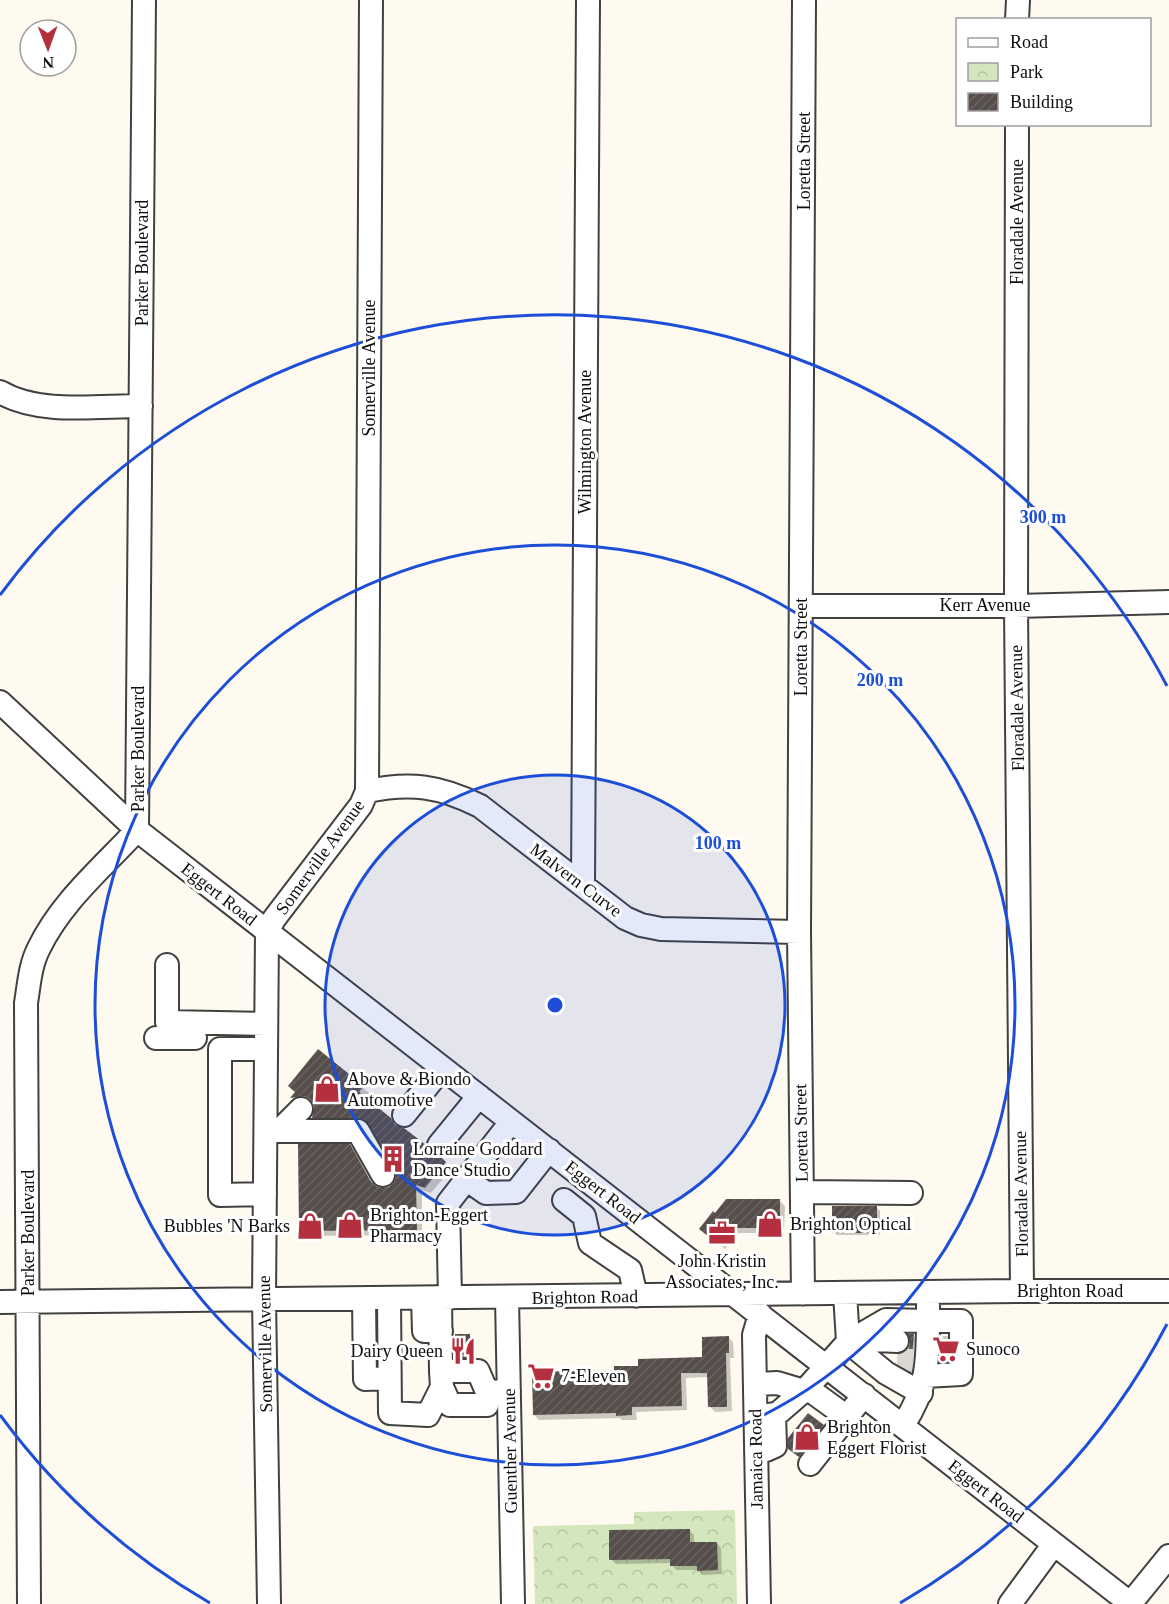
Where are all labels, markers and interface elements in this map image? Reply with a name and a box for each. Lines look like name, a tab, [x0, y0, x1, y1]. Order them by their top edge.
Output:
north arrow	[18, 18, 78, 78]
legend	[956, 18, 1151, 126]
text: Road	[1010, 32, 1048, 52]
text: N	[42, 54, 54, 71]
text: Park	[1010, 62, 1043, 82]
text: Building	[1010, 92, 1073, 112]
street label: Loretta Street	[794, 112, 814, 210]
street label: Floradale Avenue	[1007, 159, 1027, 285]
street label: Parker Boulevard	[132, 200, 152, 326]
street label: Somerville Avenue	[359, 299, 379, 437]
street label: Wilmington Avenue	[575, 370, 595, 514]
text: 300 m	[1020, 507, 1066, 527]
street label: Kerr Avenue	[939, 595, 1031, 615]
street label: Loretta Street	[791, 598, 811, 696]
street label: Floradale Avenue	[1006, 645, 1028, 771]
text: 200 m	[857, 670, 903, 690]
street label: Parker Boulevard	[128, 686, 148, 812]
street label: Somerville Avenue	[272, 796, 368, 918]
text: 100 m	[695, 833, 741, 853]
street label: Malvern Curve	[526, 839, 626, 921]
street label: Eggert Road	[177, 858, 261, 930]
centre of rings	[545, 995, 565, 1015]
place label: Above & Biondo Automotive	[347, 1069, 471, 1110]
shop icon: Above & Biondo Automotive	[312, 1074, 342, 1104]
street label: Loretta Street	[790, 1084, 812, 1182]
street label: Floradale Avenue	[1010, 1131, 1032, 1257]
place label: Lorraine Goddard Dance Studio	[413, 1139, 542, 1180]
building icon: Lorraine Goddard Dance Studio	[378, 1144, 408, 1174]
street label: Eggert Road	[561, 1156, 645, 1228]
street label: Parker Boulevard	[18, 1170, 38, 1296]
place label: Brighton-Eggert Pharmacy	[370, 1205, 488, 1246]
shop icon: Brighton Optical	[755, 1209, 785, 1239]
shop icon: Brighton-Eggert Pharmacy	[335, 1210, 365, 1240]
shop icon: Bubbles 'N Barks	[295, 1211, 325, 1241]
place label: Brighton Optical	[790, 1214, 911, 1234]
place label: Bubbles 'N Barks	[164, 1216, 290, 1236]
office icon: John Kristin Associates, Inc.	[707, 1218, 737, 1248]
place label: John Kristin Associates, Inc.	[665, 1251, 779, 1292]
street label: Somerville Avenue	[254, 1275, 276, 1413]
street label: Brighton Road	[1017, 1281, 1123, 1301]
street label: Brighton Road	[532, 1286, 638, 1308]
supermarket icon: Sunoco	[931, 1334, 961, 1364]
restaurant icon: Dairy Queen	[448, 1336, 478, 1366]
place label: Sunoco	[966, 1339, 1020, 1359]
place label: Dairy Queen	[351, 1341, 443, 1361]
supermarket icon: 7-Eleven	[526, 1361, 556, 1391]
place label: 7-Eleven	[561, 1366, 626, 1386]
street label: Guenther Avenue	[499, 1388, 521, 1514]
street label: Jamaica Road	[745, 1409, 767, 1509]
place label: Brighton Eggert Florist	[827, 1417, 927, 1458]
shop icon: Brighton Eggert Florist	[792, 1422, 822, 1452]
street label: Eggert Road	[944, 1455, 1028, 1527]

